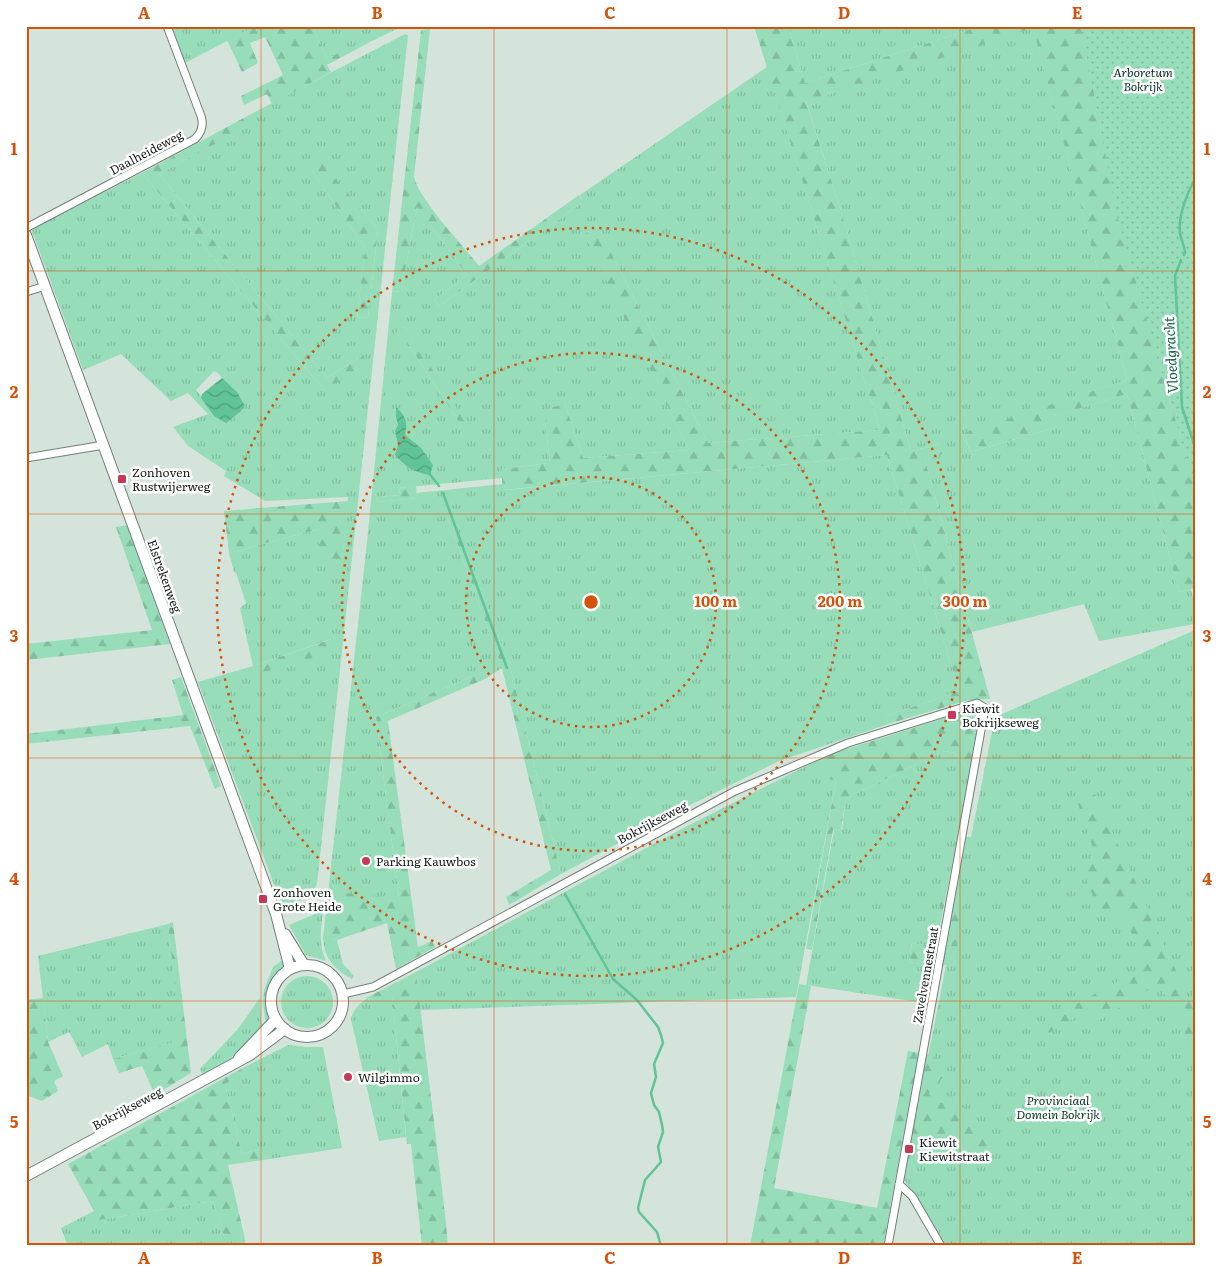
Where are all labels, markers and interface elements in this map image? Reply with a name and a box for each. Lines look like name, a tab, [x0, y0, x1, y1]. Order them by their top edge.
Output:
text: A	[138, 0, 150, 24]
text: B	[371, 0, 383, 24]
text: C	[604, 0, 616, 24]
text: D	[838, 0, 850, 24]
text: E	[1072, 0, 1083, 24]
park label: Arboretum Bokrijk	[1113, 63, 1173, 95]
street label: Daalheideweg	[106, 125, 186, 179]
text: 1	[11, 136, 18, 160]
text: 1	[1204, 136, 1211, 160]
water label: Vloedgracht	[1158, 316, 1182, 394]
text: 2	[10, 379, 19, 403]
text: 2	[1203, 379, 1212, 403]
place label: Zonhoven Rustwijerweg	[132, 463, 211, 495]
marker: Zonhoven Rustwijerweg	[116, 473, 128, 485]
street label: Elstrekenweg	[143, 537, 187, 616]
text: 100 m	[695, 589, 737, 612]
text: 200 m	[818, 589, 862, 612]
text: 300 m	[943, 589, 987, 612]
centre of rings	[582, 593, 600, 611]
text: 3	[10, 623, 19, 647]
text: 3	[1203, 623, 1212, 647]
place label: Kiewit Bokrijkseweg	[962, 699, 1039, 731]
marker: Kiewit Bokrijkseweg	[946, 709, 958, 721]
street label: Bokrijkseweg	[614, 796, 691, 848]
place label: Parking Kauwbos	[376, 852, 476, 870]
marker: Parking Kauwbos	[360, 855, 372, 867]
text: 4	[9, 866, 19, 890]
text: 4	[1202, 866, 1212, 890]
place label: Zonhoven Grote Heide	[273, 883, 341, 915]
marker: Zonhoven Grote Heide	[257, 893, 269, 905]
street label: Zavelvennestraat	[908, 925, 942, 1025]
place label: Wilgimmo	[358, 1068, 420, 1086]
marker: Wilgimmo	[342, 1071, 354, 1083]
street label: Bokrijkseweg	[89, 1082, 166, 1134]
park label: Provinciaal Domein Bokrijk	[1016, 1091, 1100, 1123]
text: 5	[10, 1109, 19, 1133]
text: 5	[1203, 1109, 1212, 1133]
place label: Kiewit Kiewitstraat	[919, 1133, 990, 1165]
marker: Kiewit Kiewitstraat	[903, 1143, 915, 1155]
text: A	[138, 1245, 150, 1269]
text: B	[371, 1245, 383, 1269]
text: C	[604, 1245, 616, 1269]
text: D	[838, 1245, 850, 1269]
text: E	[1072, 1245, 1083, 1269]

